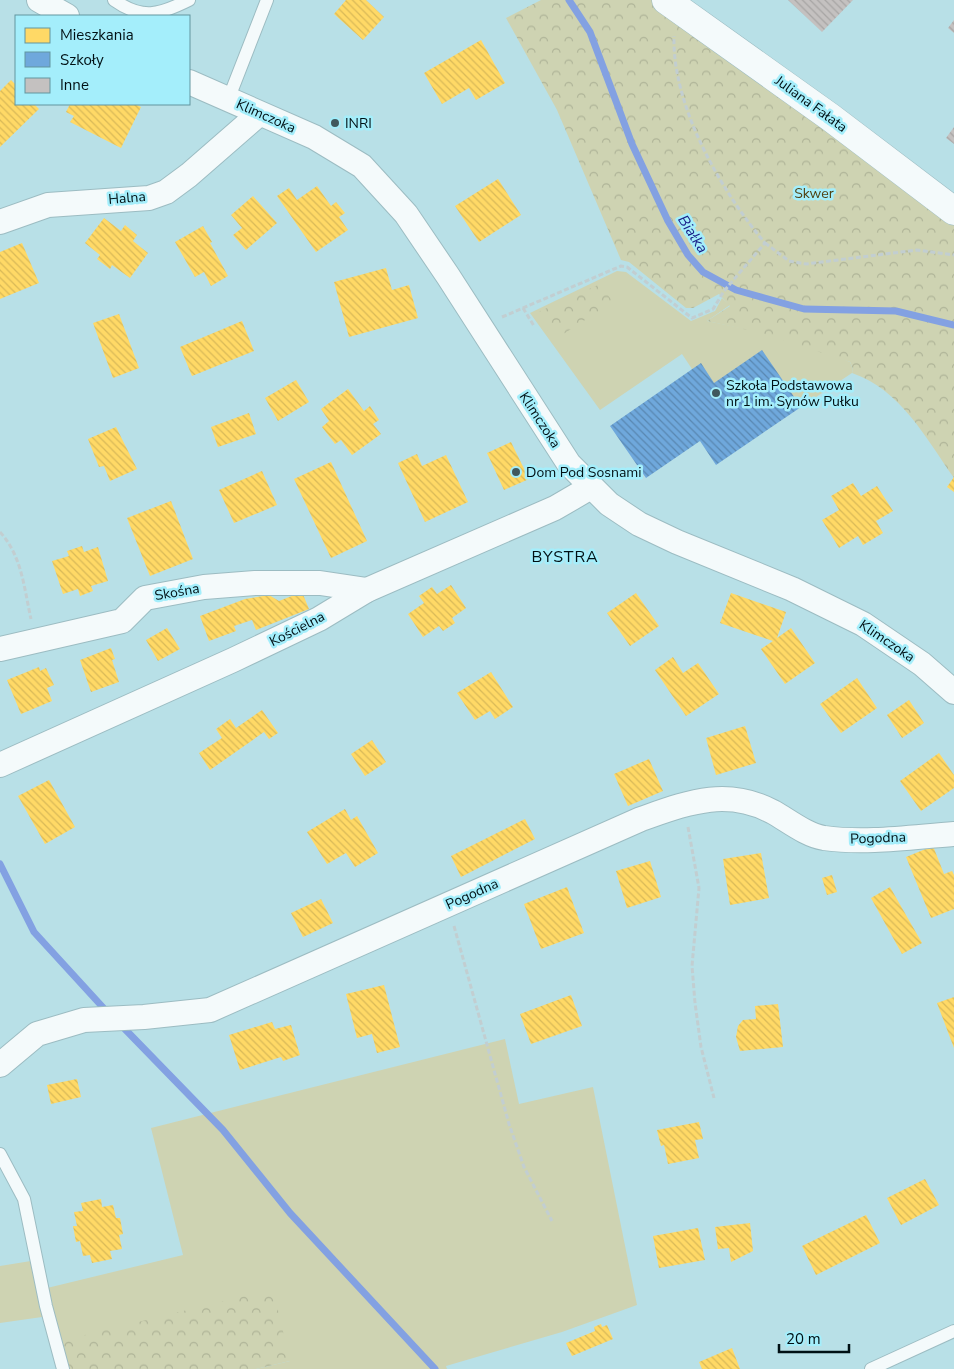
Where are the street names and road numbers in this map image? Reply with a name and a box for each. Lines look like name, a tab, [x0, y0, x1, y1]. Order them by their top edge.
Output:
street label: Juliana Fałata	[770, 71, 851, 137]
street label: Klimczoka	[233, 94, 299, 138]
street label: Halna	[107, 187, 147, 209]
street label: Klimczoka	[515, 388, 565, 452]
street label: Skośna	[153, 579, 201, 605]
street label: Kościelna	[266, 607, 328, 651]
street label: Klimczoka	[856, 615, 918, 667]
street label: Pogodna	[850, 828, 906, 848]
street label: Pogodna	[443, 874, 501, 914]

